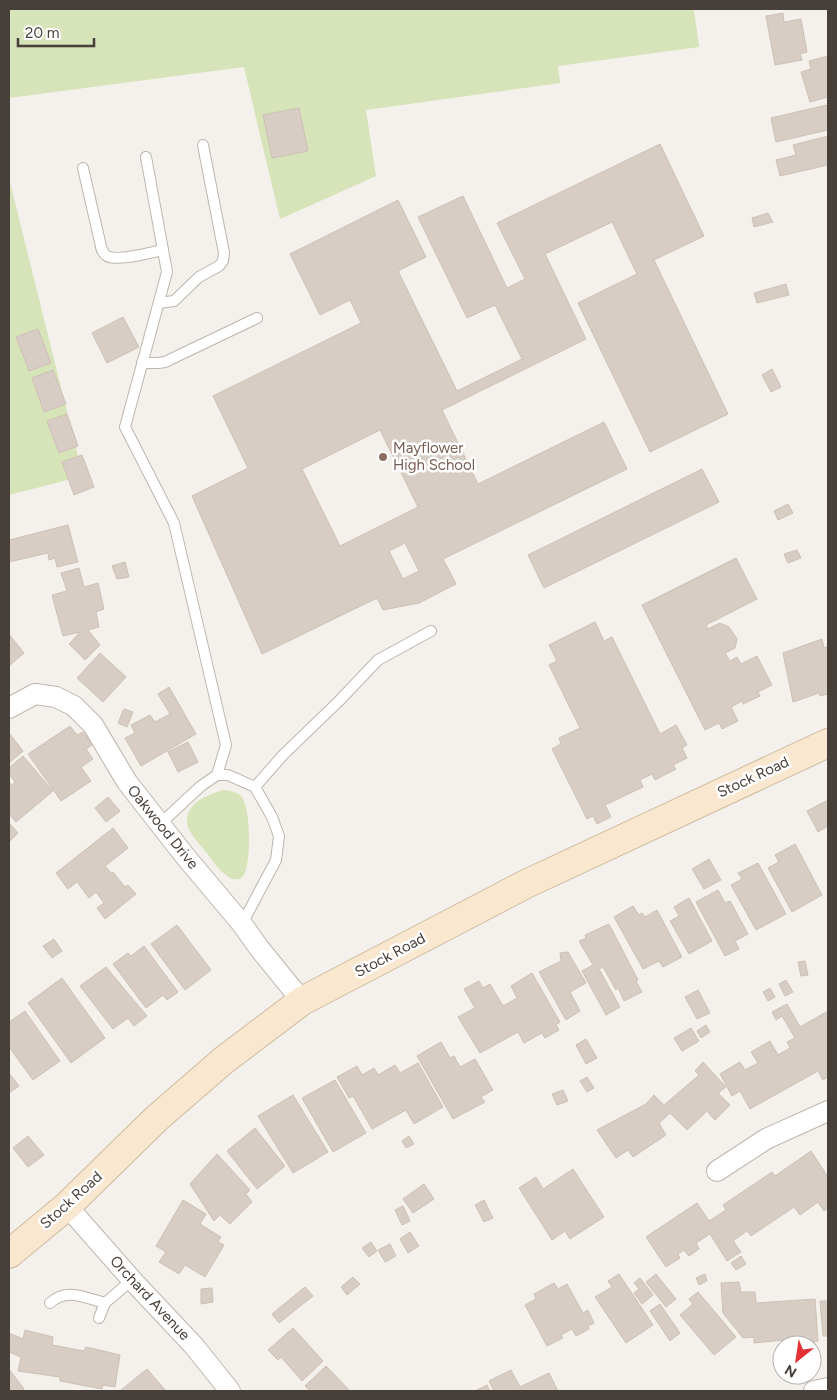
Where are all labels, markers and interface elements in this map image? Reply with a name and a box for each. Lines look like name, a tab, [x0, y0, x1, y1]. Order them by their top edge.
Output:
scale bar	[18, 15, 94, 47]
text: 20 m	[25, 24, 59, 42]
place label: Mayflower High School	[393, 439, 475, 474]
marker: Mayflower High School	[377, 451, 389, 463]
street label: Stock Road	[714, 753, 792, 801]
street label: Oakwood Drive	[124, 781, 202, 873]
street label: Stock Road	[352, 929, 428, 981]
street label: Stock Road	[36, 1167, 106, 1233]
street label: Orchard Avenue	[106, 1252, 194, 1344]
north arrow	[772, 1335, 822, 1385]
text: N	[782, 1361, 800, 1381]

